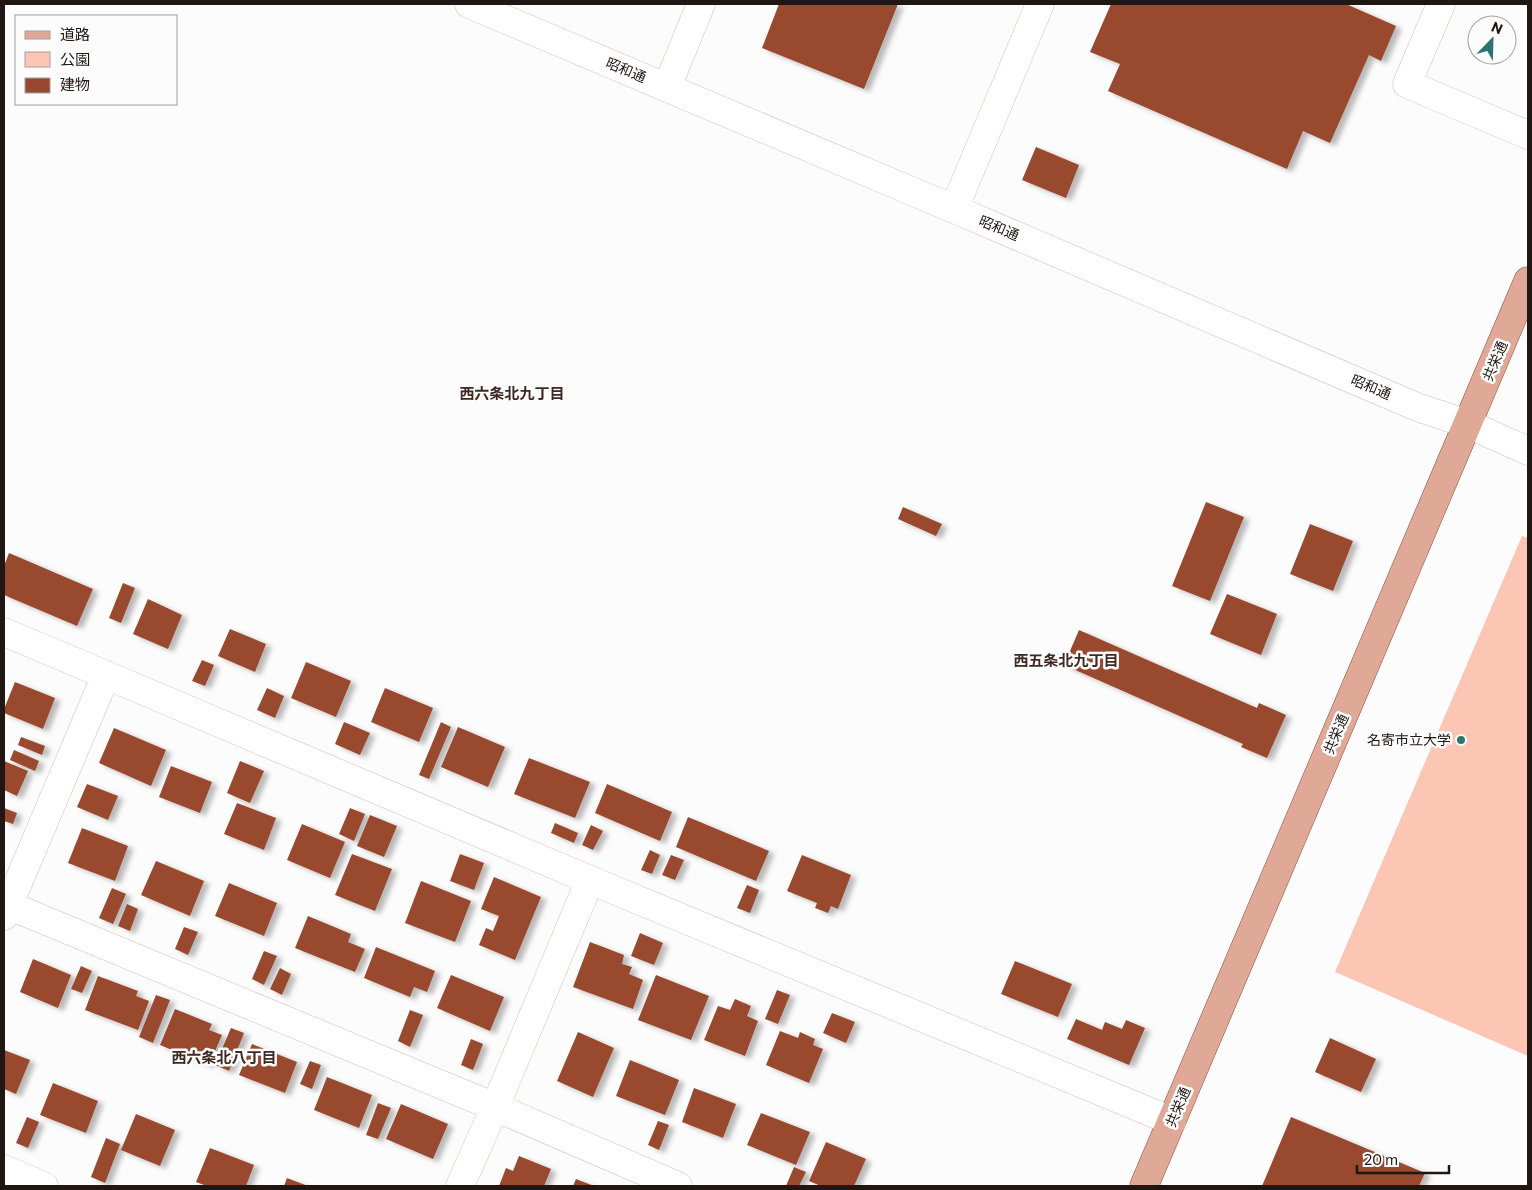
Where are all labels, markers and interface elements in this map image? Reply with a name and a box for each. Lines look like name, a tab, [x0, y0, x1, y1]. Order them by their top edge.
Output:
legend	[15, 15, 178, 105]
north arrow	[1467, 15, 1517, 65]
text: N	[1489, 18, 1505, 37]
text: 道路	[60, 25, 90, 43]
text: 公園	[60, 50, 90, 68]
street label: 昭和通	[604, 54, 649, 86]
text: 建物	[60, 75, 90, 93]
street label: 昭和通	[977, 212, 1022, 244]
street label: 共栄通	[1479, 338, 1511, 383]
street label: 昭和通	[1349, 371, 1394, 403]
district label: 西六条北九丁目	[459, 384, 565, 402]
district label: 西五条北九丁目	[1013, 651, 1119, 669]
street label: 共栄通	[1320, 711, 1352, 756]
place label: 名寄市立大学	[1367, 731, 1451, 748]
marker: 名寄市立大学	[1455, 734, 1467, 746]
district label: 西六条北八丁目	[171, 1048, 277, 1066]
street label: 共栄通	[1162, 1084, 1194, 1129]
scale bar	[1357, 1142, 1450, 1174]
text: 20 m	[1364, 1150, 1398, 1168]

